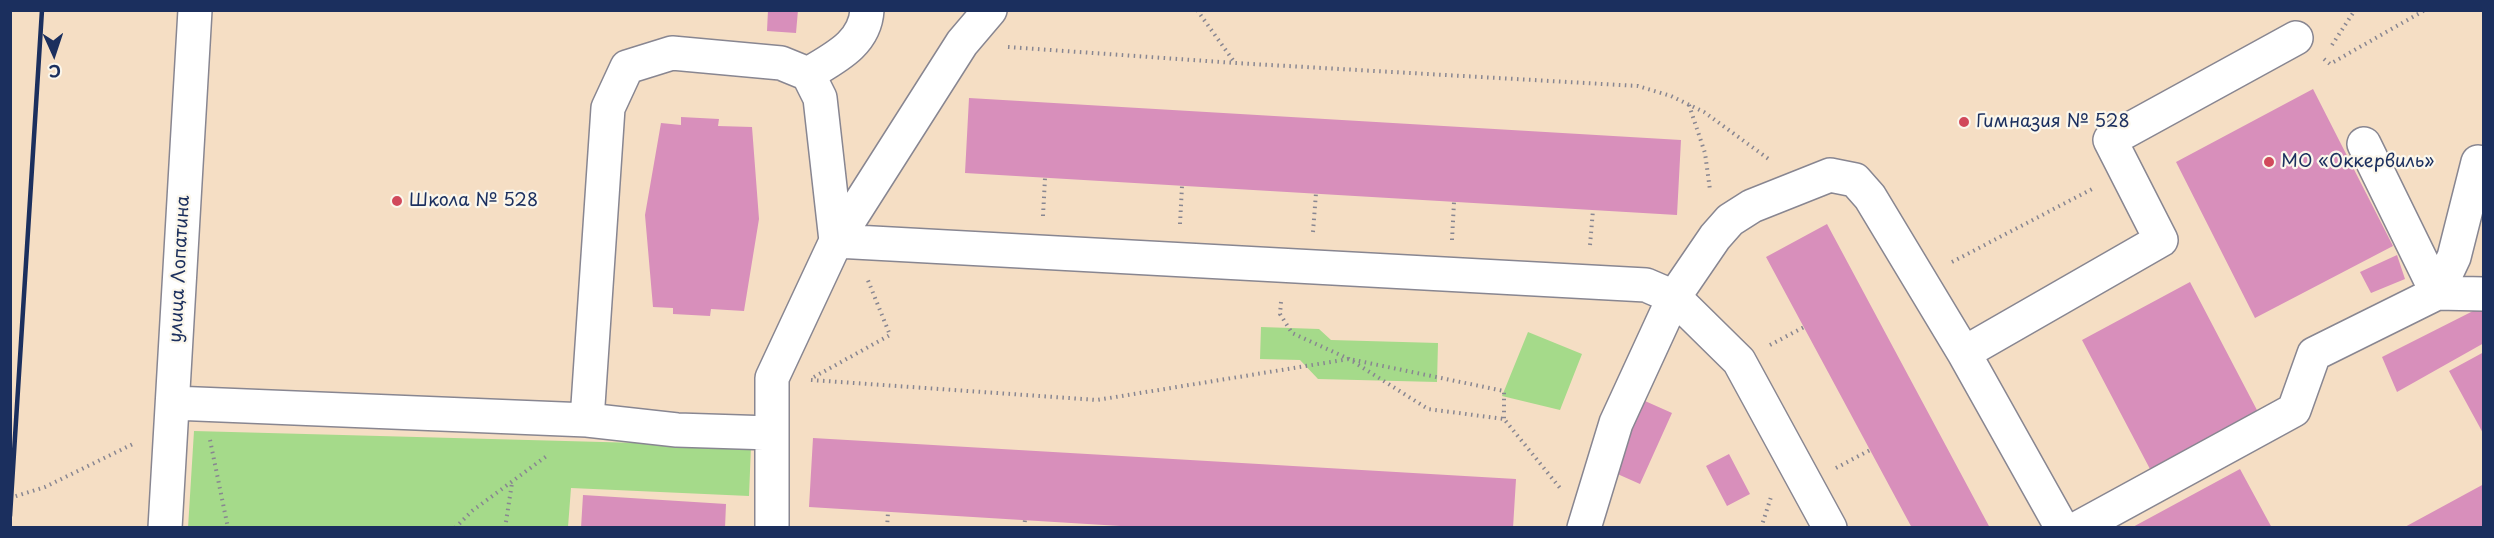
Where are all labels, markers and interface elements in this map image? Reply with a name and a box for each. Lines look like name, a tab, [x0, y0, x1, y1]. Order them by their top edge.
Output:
north arrow	[24, 24, 84, 84]
text: С	[48, 60, 62, 84]
place label: Гимназия № 528	[1976, 111, 2130, 133]
marker: Гимназия № 528	[1957, 115, 1971, 129]
place label: МО «Оккервиль»	[2281, 151, 2434, 173]
marker: МО «Оккервиль»	[2262, 155, 2276, 169]
place label: Школа № 528	[409, 190, 538, 212]
marker: Школа № 528	[390, 194, 404, 208]
street label: улица Лопатина	[165, 195, 195, 343]

